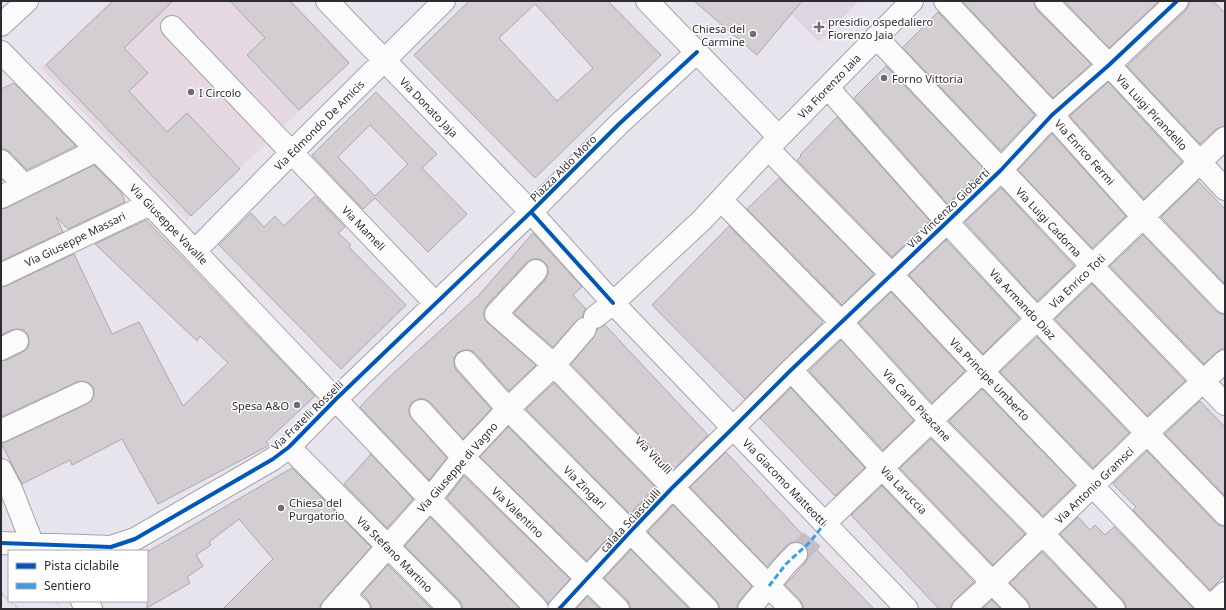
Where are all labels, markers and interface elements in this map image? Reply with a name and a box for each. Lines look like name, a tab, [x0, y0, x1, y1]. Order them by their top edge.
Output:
place label: presidio ospedaliero Fiorenzo Jaia	[828, 14, 934, 42]
place label: Chiesa del Carmine	[692, 21, 745, 49]
marker: presidio ospedaliero Fiorenzo Jaia	[813, 21, 825, 33]
marker: Chiesa del Carmine	[748, 29, 758, 39]
street label: Via Fiorenzo Iaia	[794, 50, 864, 122]
place label: Forno Vittoria	[892, 71, 963, 86]
street label: Via Luigi Pirandello	[1113, 71, 1191, 153]
marker: Forno Vittoria	[879, 73, 889, 83]
street label: Via Donato Jaja	[397, 74, 461, 140]
street label: Via Edmondo De Amicis	[271, 77, 367, 173]
place label: I Circolo	[199, 85, 241, 100]
marker: I Circolo	[186, 87, 196, 97]
street label: Via Enrico Fermi	[1052, 116, 1118, 188]
street label: Piazza Aldo Moro	[526, 131, 600, 205]
street label: Via Vincenzo Gioberti	[903, 165, 993, 251]
street label: Via Giuseppe Vavalle	[127, 181, 211, 267]
street label: Via Luigi Cadorna	[1013, 184, 1085, 260]
street label: Via Mameli	[339, 202, 389, 254]
street label: Via Giuseppe Massari	[22, 208, 128, 270]
street label: Via Enrico Toti	[1046, 250, 1108, 312]
street label: Via Armando Diaz	[986, 265, 1060, 343]
street label: Via Principe Umberto	[946, 334, 1034, 424]
street label: Via Carlo Pisacane	[880, 366, 954, 444]
street label: Via Fratelli Rosselli	[268, 377, 346, 453]
place label: Spesa A&O	[232, 398, 289, 413]
marker: Spesa A&O	[292, 400, 302, 410]
street label: Via Giuseppe di Vagno	[413, 418, 501, 515]
street label: Via Vitulli	[632, 433, 676, 477]
street label: Via Giacomo Matteotti	[740, 435, 830, 529]
street label: Via Antonio Gramsci	[1051, 443, 1137, 527]
street label: Via Zingari	[560, 462, 610, 512]
street label: Via Laruccia	[877, 463, 931, 517]
street label: Via Valentino	[489, 483, 548, 541]
street label: calata Sciasciulli	[596, 485, 664, 555]
place label: Chiesa del Purgatorio	[289, 495, 345, 523]
marker: Chiesa del Purgatorio	[276, 503, 286, 513]
street label: Via Stefano Martino	[354, 513, 437, 596]
legend	[8, 550, 148, 602]
text: Pista ciclabile	[44, 557, 119, 574]
text: Sentiero	[44, 577, 91, 594]

